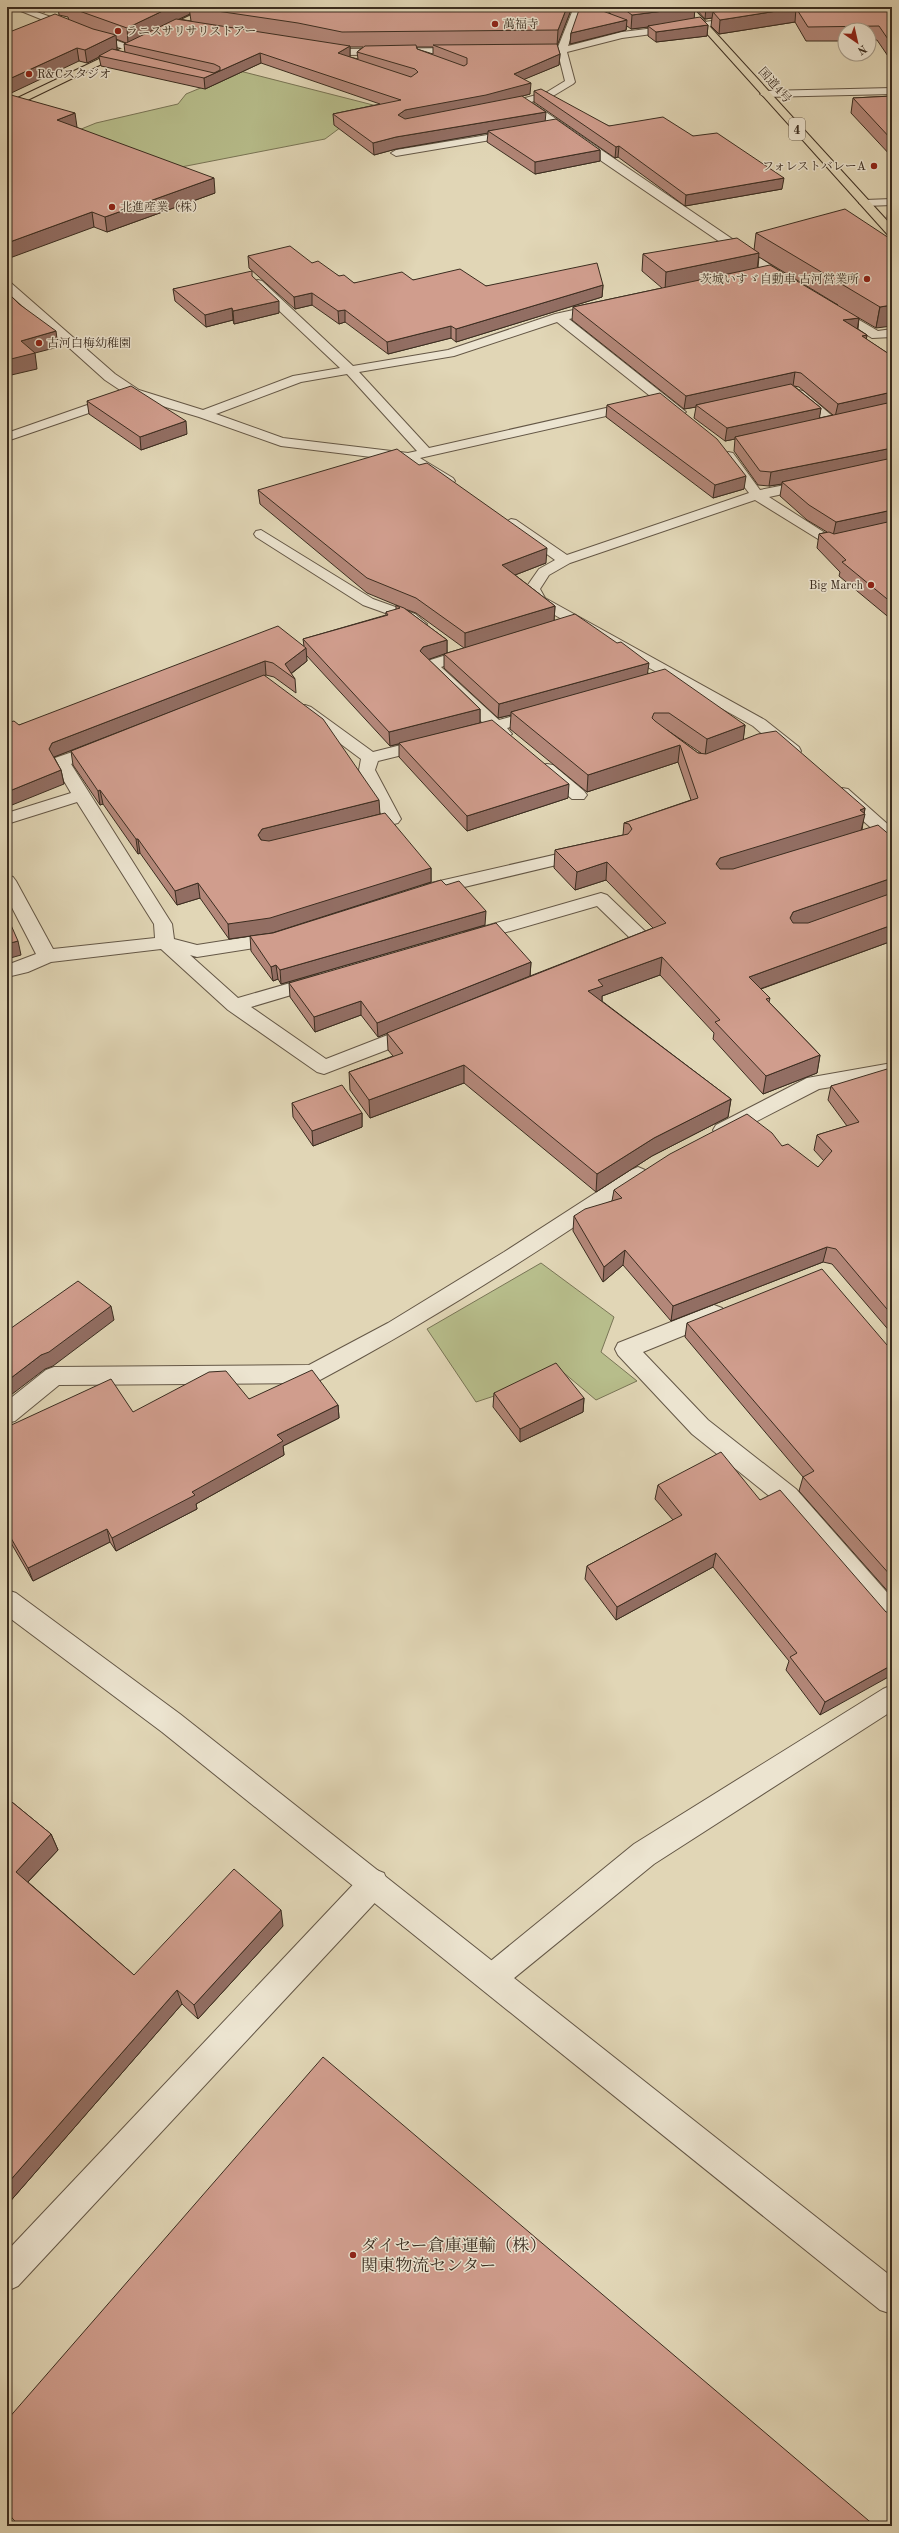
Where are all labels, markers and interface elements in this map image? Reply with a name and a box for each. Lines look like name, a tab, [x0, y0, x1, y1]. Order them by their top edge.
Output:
place label: 萬福寺	[503, 17, 539, 31]
marker: 萬福寺	[490, 19, 500, 29]
north arrow	[837, 22, 877, 62]
place label: ラニスサリサリストアー	[126, 25, 257, 38]
marker: ラニスサリサリストアー	[113, 26, 123, 36]
text: N	[855, 42, 868, 56]
street label: 国道4号	[755, 64, 795, 106]
place label: R&Cスタジオ	[37, 68, 111, 81]
marker: R&Cスタジオ	[24, 69, 34, 79]
road number: 4	[789, 118, 805, 140]
place label: フォレストバレーA	[762, 160, 866, 173]
marker: フォレストバレーA	[869, 161, 879, 171]
place label: 北進産業（株）	[120, 200, 204, 214]
marker: 北進産業（株）	[107, 202, 117, 212]
place label: 茨城いすゞ自動車 古河営業所	[700, 272, 859, 286]
marker: 茨城いすゞ自動車 古河営業所	[862, 274, 872, 284]
place label: 古河白梅幼稚園	[47, 336, 131, 350]
marker: 古河白梅幼稚園	[34, 338, 44, 348]
place label: Big March	[809, 580, 863, 592]
marker: Big March	[866, 580, 876, 590]
place label: ダイセー倉庫運輸（株） 関東物流センター	[361, 2236, 546, 2275]
marker: ダイセー倉庫運輸（株） 関東物流センター	[348, 2250, 358, 2260]

